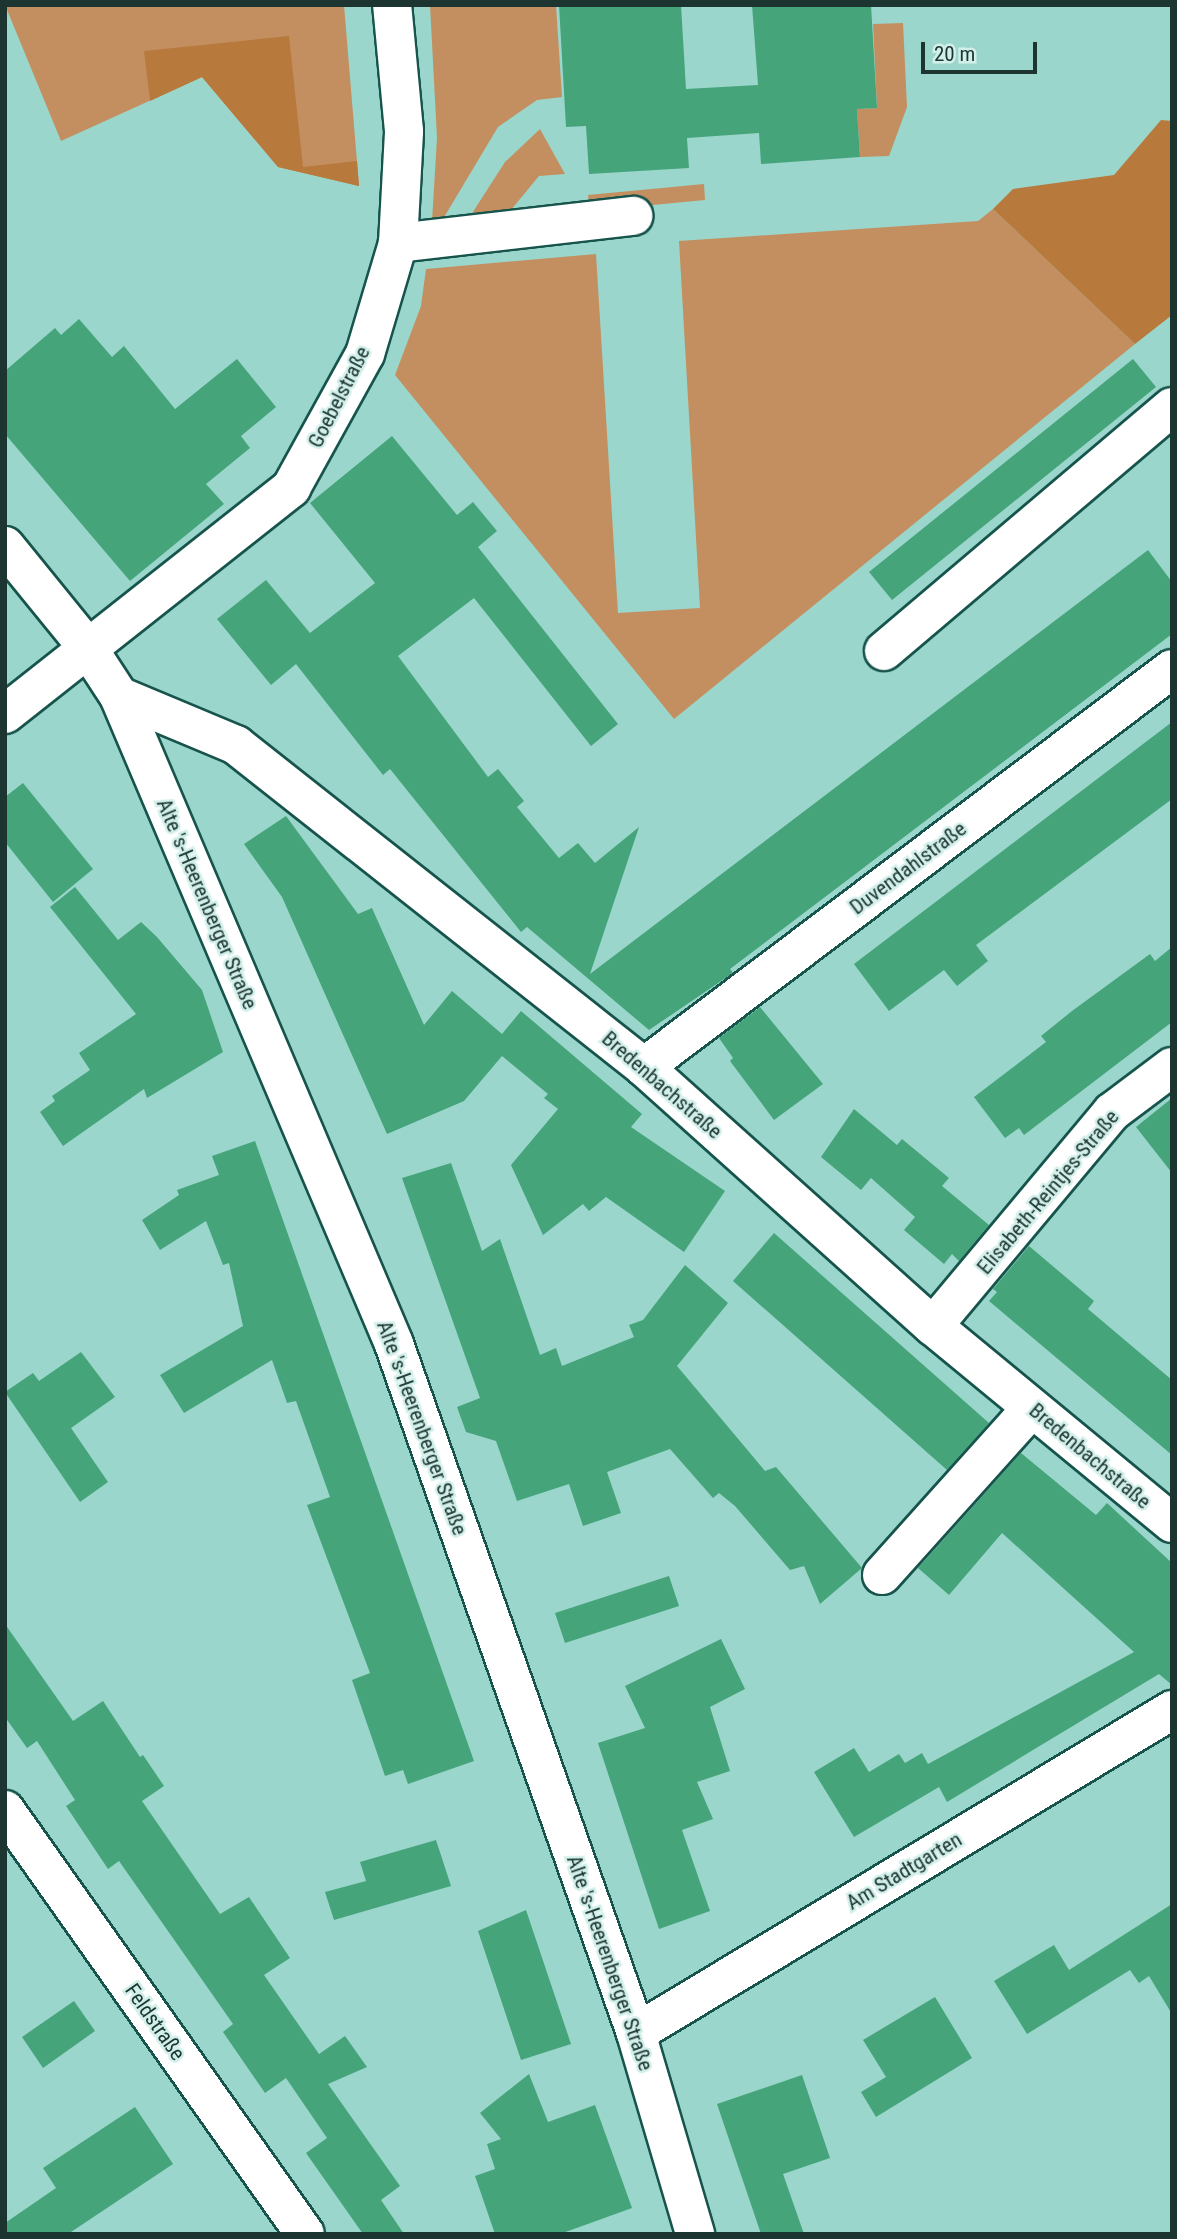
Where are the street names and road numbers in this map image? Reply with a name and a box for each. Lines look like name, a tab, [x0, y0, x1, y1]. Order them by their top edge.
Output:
street label: Goebelstraße	[303, 342, 375, 452]
street label: Alte 's-Heerenberger Straße	[151, 795, 263, 1013]
street label: Duvendahlstraße	[845, 816, 971, 920]
street label: Bredenbachstraße	[597, 1026, 727, 1144]
street label: Elisabeth-Reintjes-Straße	[972, 1105, 1124, 1279]
street label: Alte 's-Heerenberger Straße	[371, 1317, 473, 1539]
street label: Bredenbachstraße	[1024, 1398, 1156, 1514]
street label: Am Stadtgarten	[842, 1827, 966, 1915]
street label: Alte 's-Heerenberger Straße	[561, 1852, 659, 2074]
street label: Feldstraße	[120, 1979, 190, 2065]

